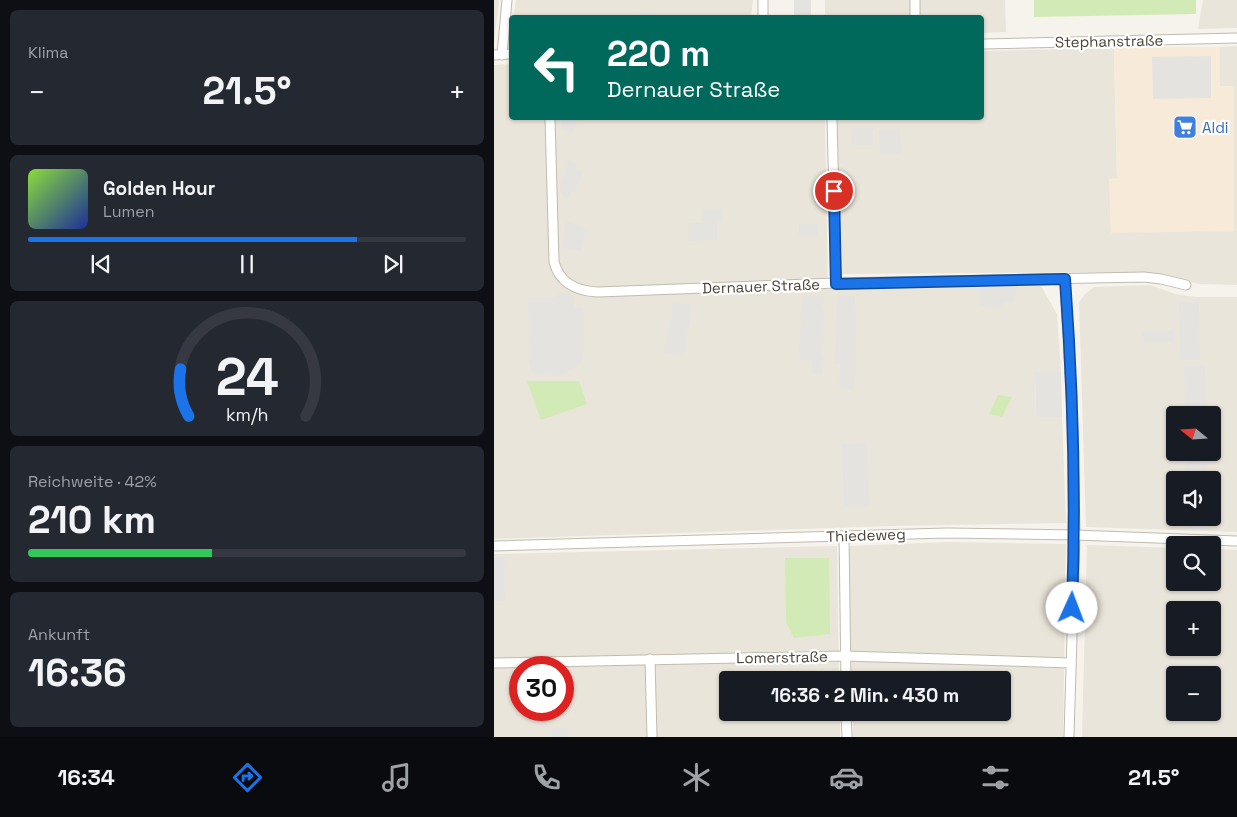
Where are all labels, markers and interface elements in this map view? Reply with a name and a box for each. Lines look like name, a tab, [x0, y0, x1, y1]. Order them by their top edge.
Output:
street label: Stephanstraße	[1055, 31, 1163, 51]
text: 220 m	[607, 32, 710, 76]
icon: left	[524, 35, 589, 100]
text: Klima	[28, 42, 69, 63]
text: 21.5°	[203, 67, 291, 115]
text: −	[28, 74, 45, 110]
text: +	[449, 74, 466, 110]
text: Dernauer Straße	[607, 75, 780, 103]
supermarket icon: Aldi	[1172, 114, 1198, 140]
place label: Aldi	[1202, 118, 1228, 137]
pin	[813, 170, 855, 212]
text: Golden Hour	[103, 176, 215, 201]
icon: arrive	[820, 177, 848, 205]
text: Lumen	[103, 201, 155, 222]
icon: previous	[87, 250, 115, 278]
icon: pause	[233, 250, 261, 278]
icon: next	[379, 250, 407, 278]
street label: Dernauer Straße	[702, 274, 820, 298]
text: 24	[215, 344, 279, 410]
text: km/h	[226, 403, 268, 426]
north arrow	[1166, 406, 1222, 461]
map controls	[1166, 406, 1221, 721]
text: Reichweite · 42%	[28, 471, 157, 492]
button: sound	[1166, 471, 1221, 526]
text: 210 km	[28, 496, 156, 544]
street label: Thiedeweg	[826, 524, 906, 546]
button: search	[1166, 536, 1221, 591]
position arrow	[1045, 581, 1097, 633]
button: +	[1166, 601, 1221, 656]
text: Ankunft	[28, 624, 90, 645]
street label: Lomerstraße	[736, 647, 828, 667]
text: 16:36	[28, 649, 127, 697]
speed limit sign: 30	[509, 656, 574, 721]
button: −	[1166, 666, 1221, 721]
text: 16:36 · 2 Min. · 430 m	[771, 683, 959, 708]
icon: directions	[230, 760, 265, 795]
icon: music	[379, 760, 414, 795]
icon: phone	[529, 760, 564, 795]
icon: climate	[679, 760, 714, 795]
icon: car	[829, 760, 864, 795]
icon: filters	[978, 760, 1013, 795]
text: 16:34	[57, 763, 115, 791]
text: 21.5°	[1128, 763, 1180, 791]

